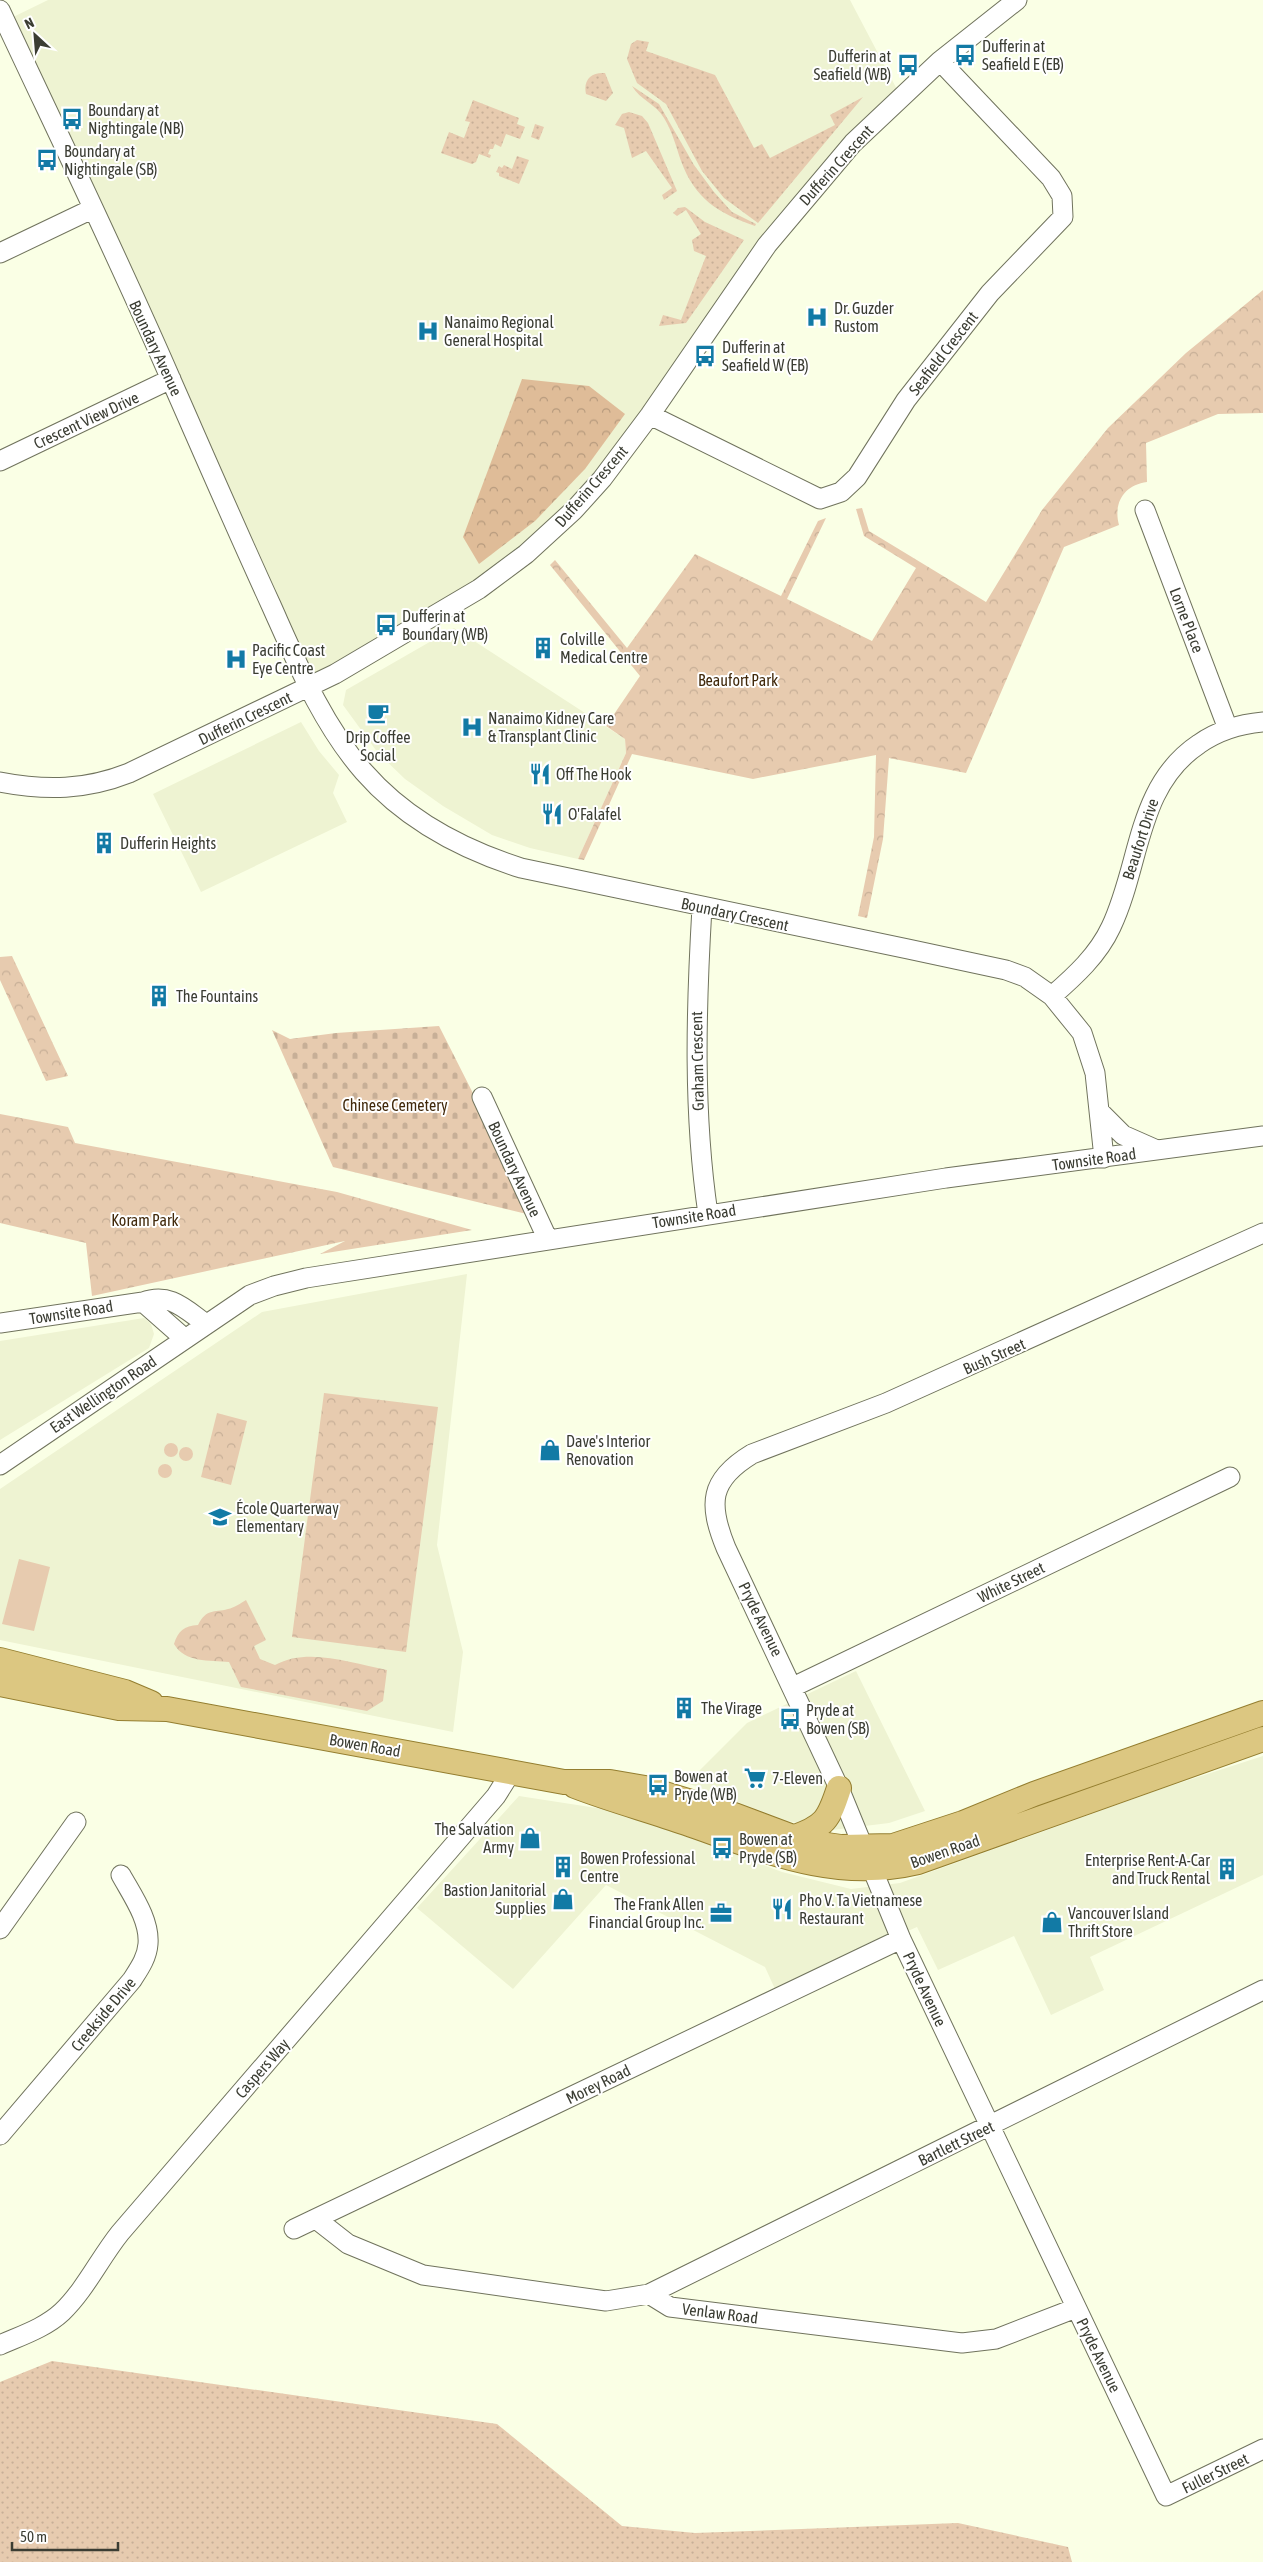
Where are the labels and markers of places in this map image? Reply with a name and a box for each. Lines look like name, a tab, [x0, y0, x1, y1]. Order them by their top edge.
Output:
place label: Dufferin at Seafield E (EB)	[982, 37, 1064, 74]
bus stop icon: Dufferin at Seafield E (EB)	[952, 42, 978, 68]
place label: Dufferin at Seafield (WB)	[813, 47, 891, 84]
bus stop icon: Dufferin at Seafield (WB)	[895, 52, 921, 78]
place label: Boundary at Nightingale (NB)	[88, 101, 184, 138]
bus stop icon: Boundary at Nightingale (NB)	[59, 106, 85, 132]
place label: Boundary at Nightingale (SB)	[64, 142, 157, 179]
bus stop icon: Boundary at Nightingale (SB)	[34, 147, 60, 173]
place label: Dr. Guzder Rustom	[834, 299, 894, 335]
hospital icon: Dr. Guzder Rustom	[804, 304, 830, 330]
place label: Nanaimo Regional General Hospital	[444, 313, 555, 350]
hospital icon: Nanaimo Regional General Hospital	[415, 318, 441, 344]
place label: Dufferin at Seafield W (EB)	[722, 338, 809, 375]
bus stop icon: Dufferin at Seafield W (EB)	[692, 343, 718, 369]
place label: Dufferin at Boundary (WB)	[402, 607, 488, 644]
bus stop icon: Dufferin at Boundary (WB)	[373, 612, 399, 638]
place label: Colville Medical Centre	[560, 630, 648, 666]
building icon: Colville Medical Centre	[530, 635, 556, 661]
place label: Pacific Coast Eye Centre	[252, 641, 326, 678]
hospital icon: Pacific Coast Eye Centre	[223, 646, 249, 672]
cafe icon: Drip Coffee Social	[365, 700, 391, 726]
place label: Nanaimo Kidney Care & Transplant Clinic	[488, 709, 614, 746]
hospital icon: Nanaimo Kidney Care & Transplant Clinic	[459, 714, 485, 740]
place label: Drip Coffee Social	[346, 728, 410, 764]
restaurant icon: Off The Hook	[527, 761, 553, 787]
place label: Off The Hook	[556, 765, 632, 783]
restaurant icon: O'Falafel	[539, 801, 565, 827]
place label: O'Falafel	[568, 805, 622, 823]
building icon: Dufferin Heights	[91, 830, 117, 856]
place label: Dufferin Heights	[120, 834, 216, 853]
building icon: The Fountains	[146, 983, 172, 1009]
place label: The Fountains	[176, 987, 259, 1005]
place label: Dave's Interior Renovation	[566, 1432, 651, 1468]
shop icon: Dave's Interior Renovation	[537, 1437, 563, 1463]
place label: École Quarterway Elementary	[236, 1499, 339, 1536]
school or university icon: École Quarterway Elementary	[207, 1504, 233, 1530]
building icon: The Virage	[671, 1695, 697, 1721]
place label: The Virage	[701, 1699, 762, 1718]
place label: Pryde at Bowen (SB)	[806, 1701, 870, 1738]
bus stop icon: Pryde at Bowen (SB)	[777, 1706, 803, 1732]
supermarket icon: 7-Eleven	[742, 1765, 768, 1791]
place label: Bowen at Pryde (WB)	[674, 1767, 737, 1804]
place label: 7-Eleven	[772, 1769, 823, 1787]
bus stop icon: Bowen at Pryde (WB)	[645, 1772, 671, 1798]
place label: The Salvation Army	[434, 1820, 514, 1857]
shop icon: The Salvation Army	[517, 1825, 543, 1851]
place label: Bowen at Pryde (SB)	[739, 1830, 797, 1867]
bus stop icon: Bowen at Pryde (SB)	[709, 1835, 735, 1861]
place label: Bowen Professional Centre	[580, 1849, 696, 1885]
place label: Enterprise Rent-A-Car and Truck Rental	[1085, 1851, 1211, 1887]
building icon: Bowen Professional Centre	[550, 1854, 576, 1880]
building icon: Enterprise Rent-A-Car and Truck Rental	[1214, 1856, 1240, 1882]
place label: Bastion Janitorial Supplies	[444, 1881, 547, 1918]
shop icon: Bastion Janitorial Supplies	[550, 1886, 576, 1912]
place label: Pho V. Ta Vietnamese Restaurant	[799, 1891, 922, 1927]
place label: The Frank Allen Financial Group Inc.	[589, 1895, 704, 1932]
restaurant icon: Pho V. Ta Vietnamese Restaurant	[769, 1896, 795, 1922]
office icon: The Frank Allen Financial Group Inc.	[708, 1900, 734, 1926]
place label: Vancouver Island Thrift Store	[1068, 1904, 1169, 1940]
shop icon: Vancouver Island Thrift Store	[1039, 1909, 1065, 1935]

